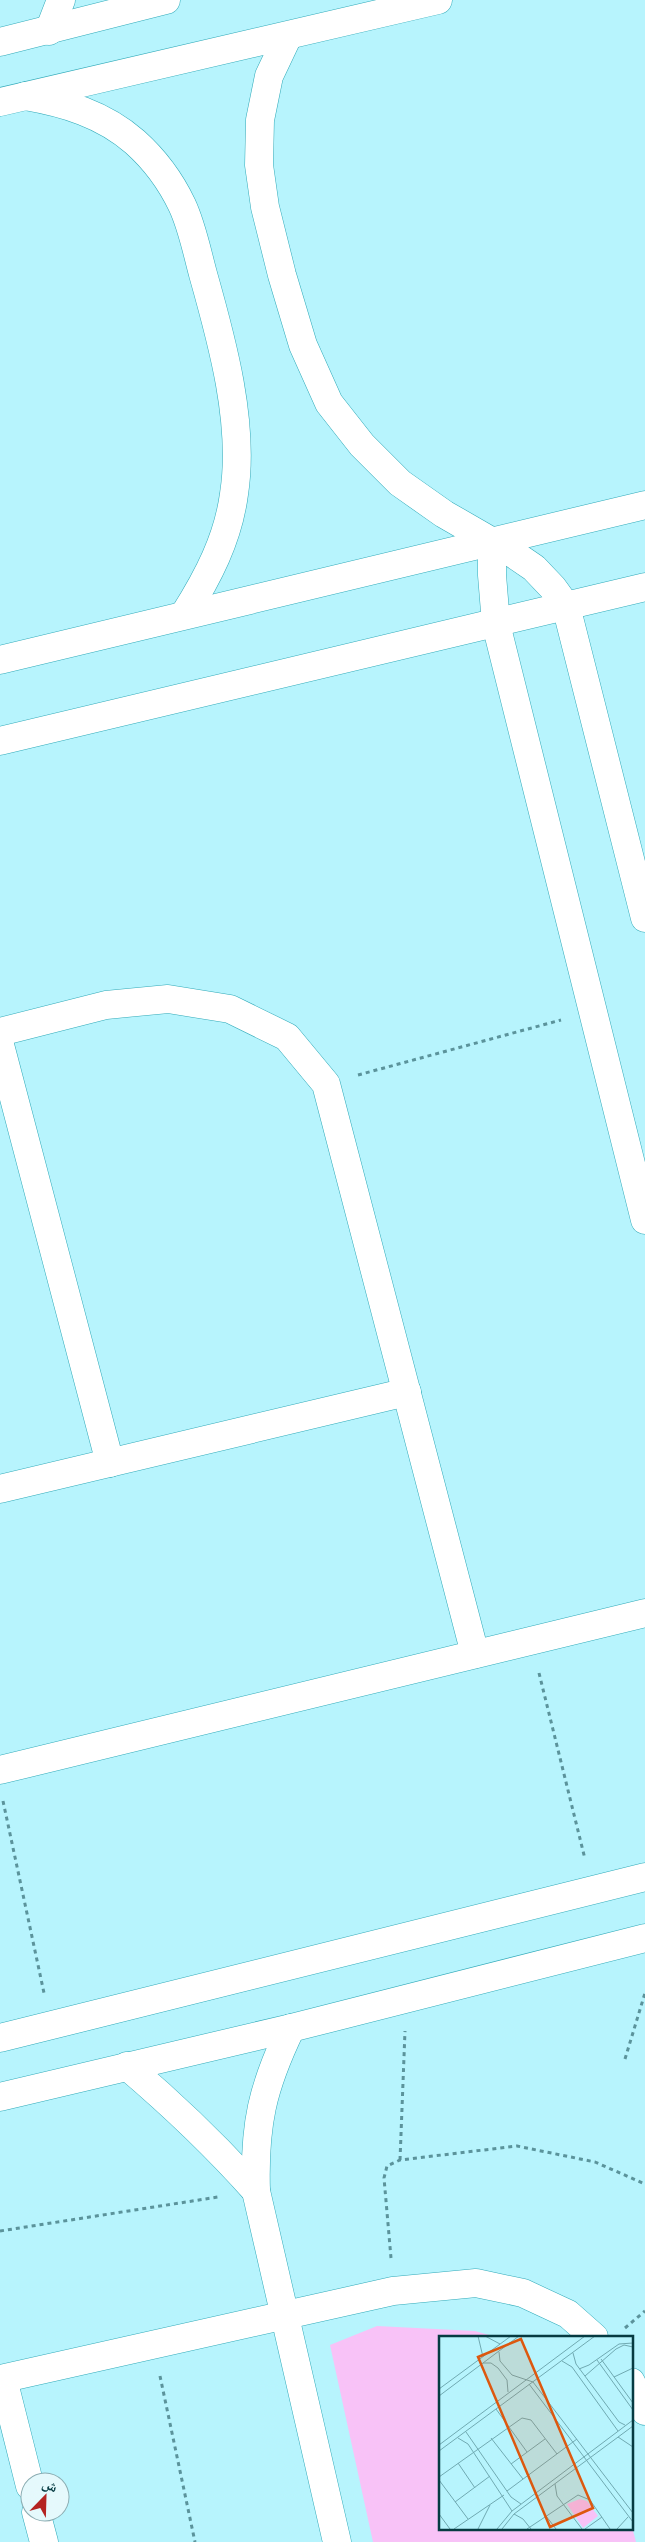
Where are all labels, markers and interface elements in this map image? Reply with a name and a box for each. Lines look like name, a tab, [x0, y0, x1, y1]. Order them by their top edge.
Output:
inset map	[439, 2336, 632, 2530]
north arrow	[20, 2472, 70, 2522]
text: ش	[40, 2475, 60, 2496]

